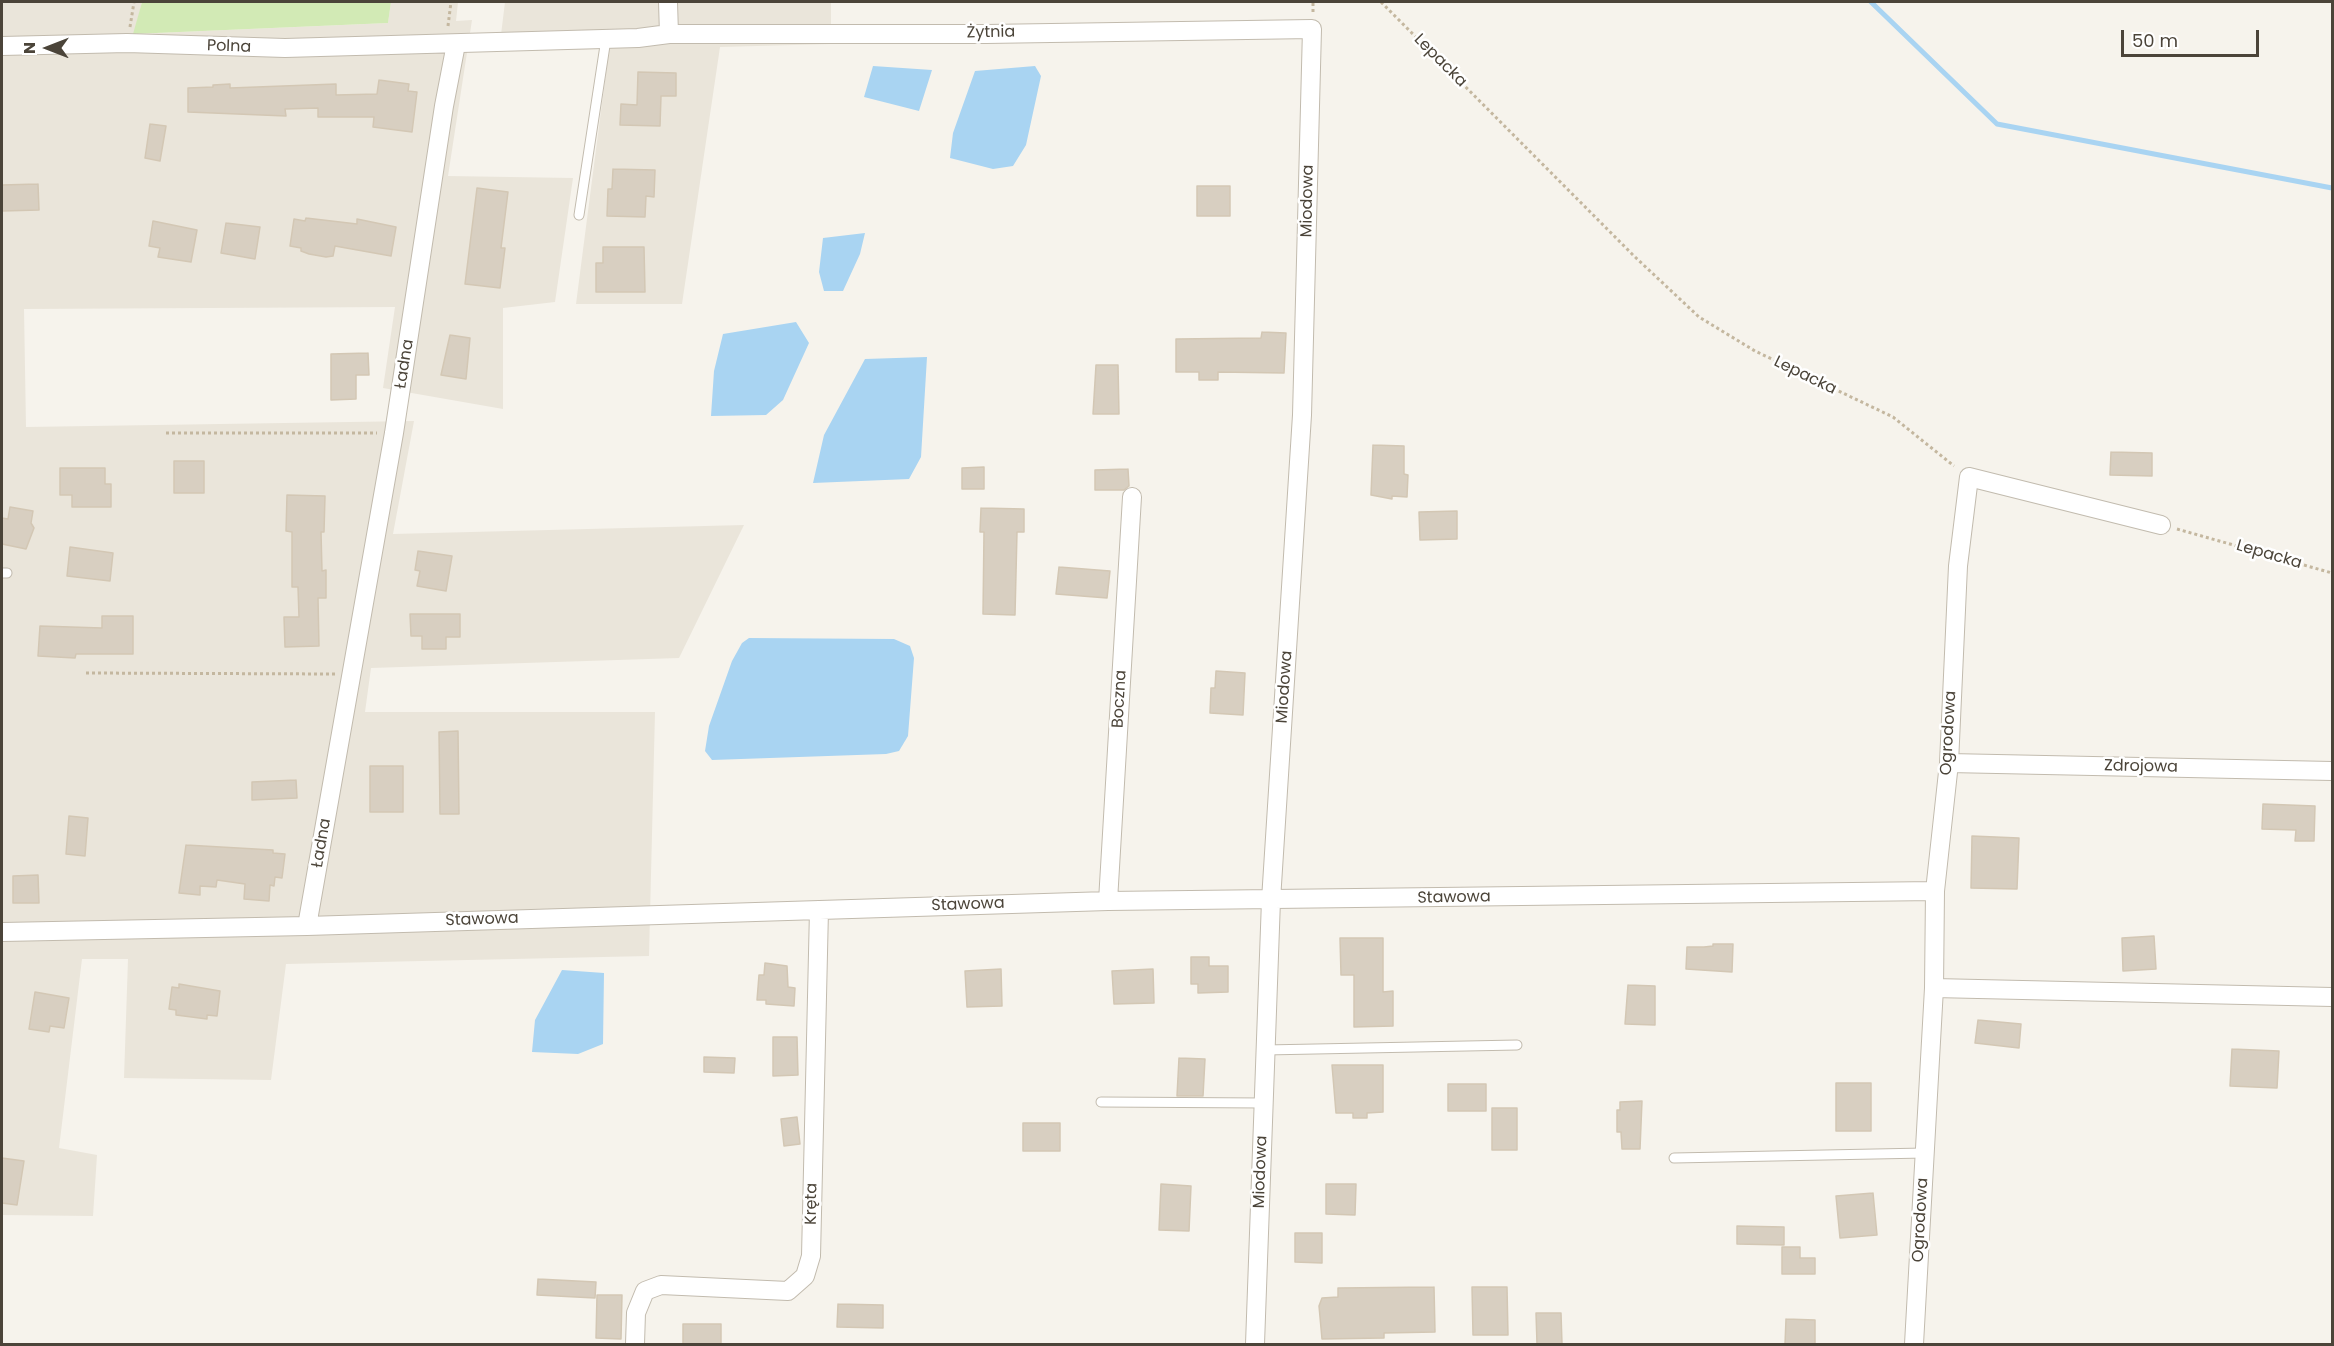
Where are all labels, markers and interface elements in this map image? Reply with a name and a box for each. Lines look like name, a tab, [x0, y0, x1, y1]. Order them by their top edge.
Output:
north arrow	[18, 18, 78, 78]
scale bar	[2124, 18, 2262, 56]
street label: Żytnia	[967, 23, 1015, 43]
text: 50 m	[2132, 28, 2178, 53]
street label: Lepacka	[1409, 30, 1471, 92]
street label: Polna	[206, 37, 252, 57]
text: N	[18, 42, 41, 54]
street label: Miodowa	[1298, 164, 1318, 238]
street label: Ładna	[392, 338, 418, 390]
street label: Lepacka	[1771, 353, 1839, 399]
street label: Lepacka	[2234, 537, 2304, 573]
street label: Miodowa	[1273, 650, 1297, 724]
street label: Boczna	[1109, 669, 1131, 729]
street label: Ogrodowa	[1937, 690, 1961, 776]
street label: Zdrojowa	[2104, 757, 2178, 777]
street label: Ładna	[308, 817, 336, 869]
street label: Stawowa	[1417, 888, 1491, 908]
street label: Stawowa	[931, 894, 1005, 916]
street label: Stawowa	[445, 909, 519, 931]
street label: Miodowa	[1250, 1135, 1272, 1209]
street label: Ogrodowa	[1909, 1177, 1933, 1263]
street label: Kręta	[802, 1183, 822, 1225]

